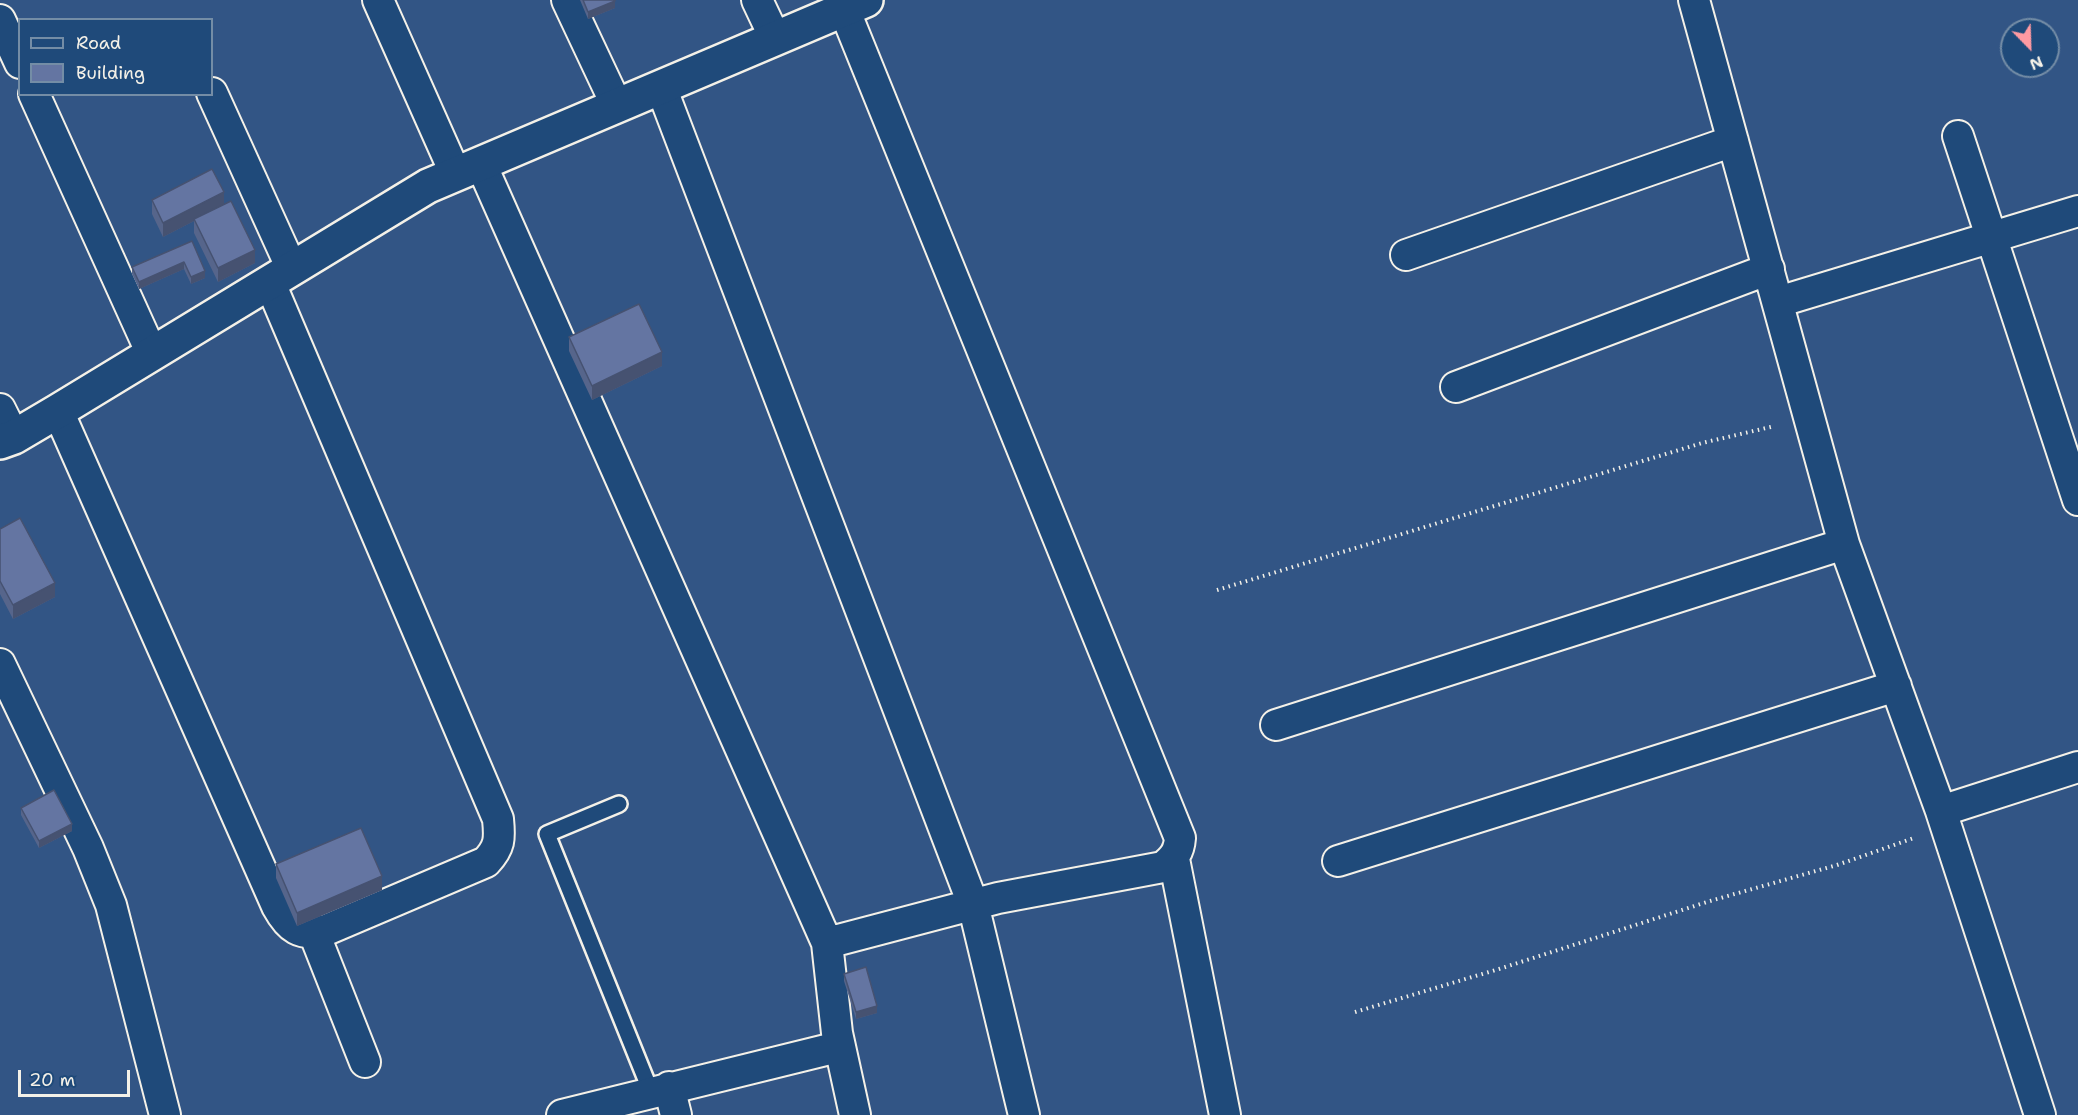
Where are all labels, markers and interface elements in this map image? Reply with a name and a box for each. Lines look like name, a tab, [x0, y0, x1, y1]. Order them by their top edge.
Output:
legend	[18, 18, 213, 96]
north arrow	[2000, 18, 2060, 78]
text: Road	[76, 31, 121, 55]
text: N	[2027, 51, 2046, 75]
text: Building	[76, 61, 145, 85]
scale bar	[21, 1058, 134, 1096]
text: 20 m	[29, 1068, 75, 1092]

